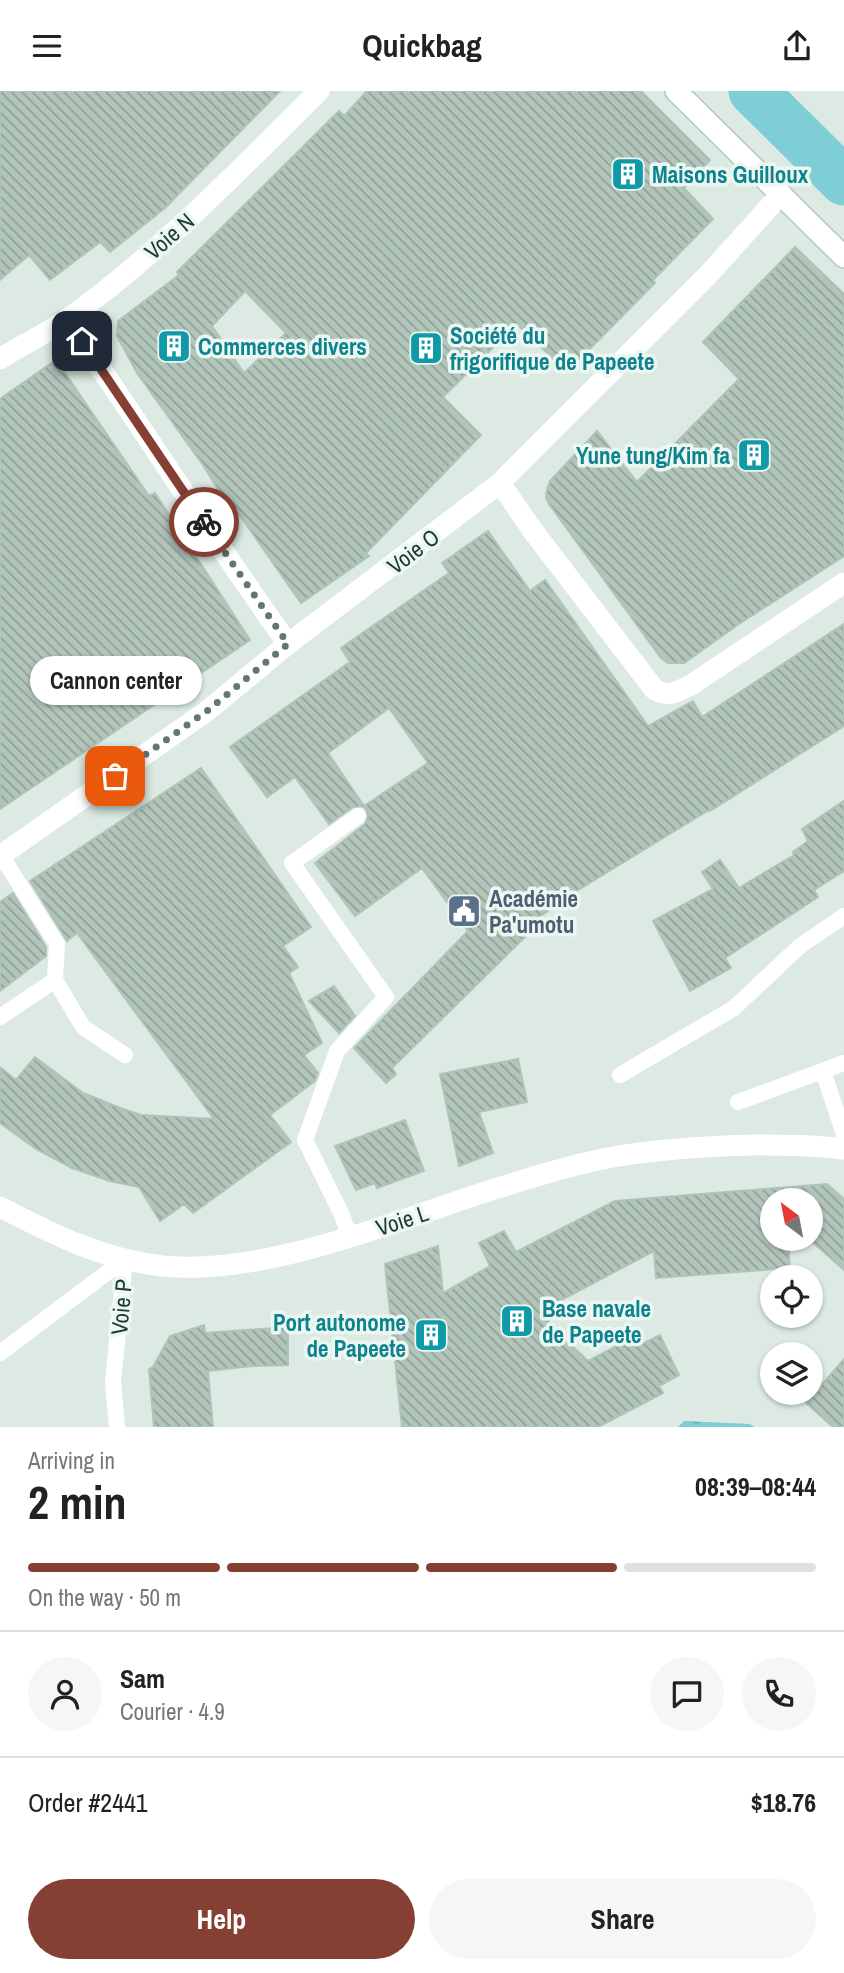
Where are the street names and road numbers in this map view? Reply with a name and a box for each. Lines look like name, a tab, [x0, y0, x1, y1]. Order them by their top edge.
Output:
street label: Voie N	[137, 206, 201, 266]
street label: Voie O	[381, 521, 445, 581]
street label: Voie L	[372, 1197, 433, 1243]
street label: Voie P	[103, 1278, 139, 1336]

